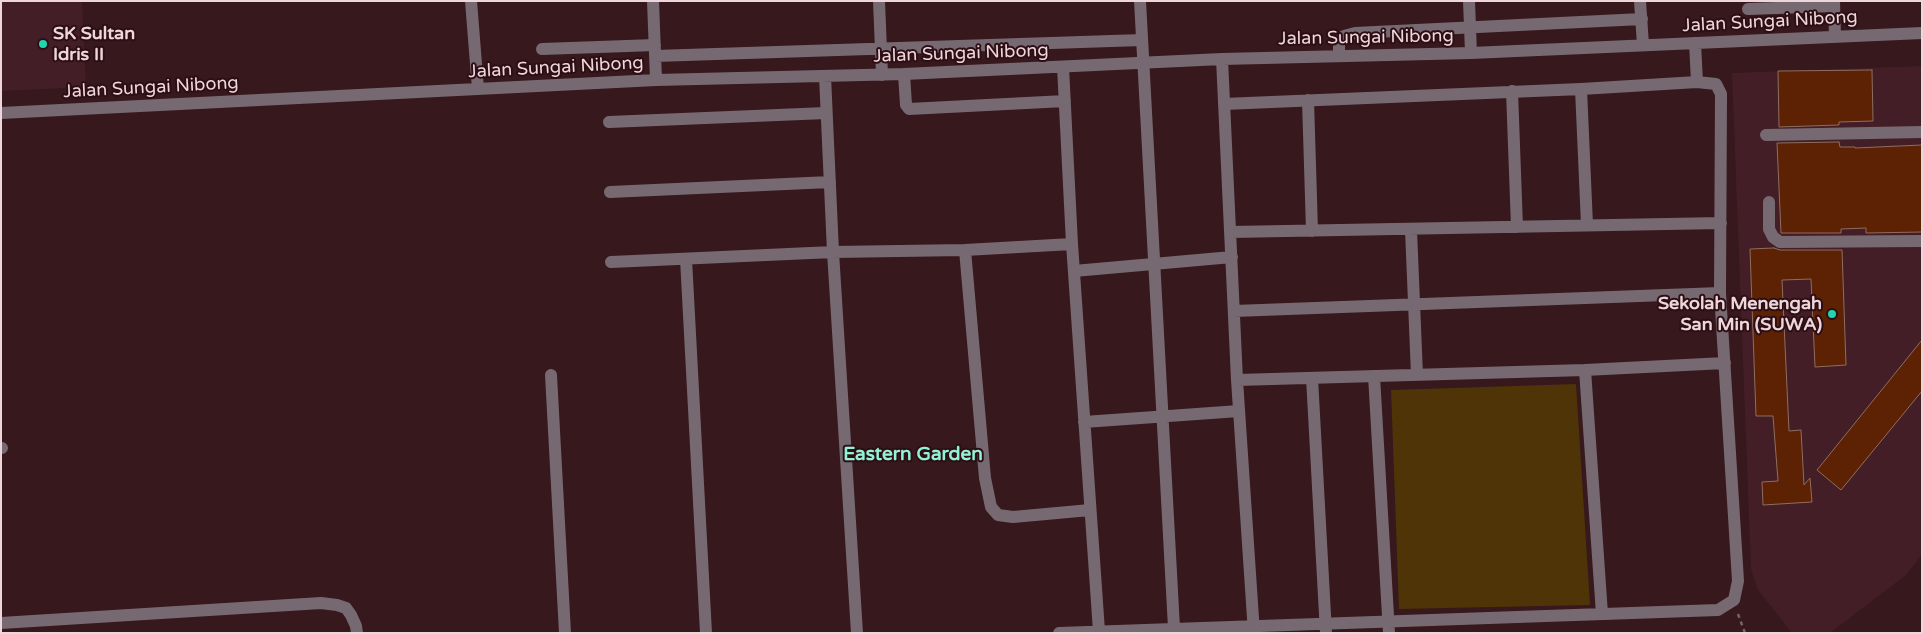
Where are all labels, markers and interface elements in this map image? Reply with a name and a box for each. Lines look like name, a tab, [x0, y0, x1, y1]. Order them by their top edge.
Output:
street label: Jalan Sungai Nibong	[1682, 7, 1858, 37]
place label: SK Sultan Idris II	[53, 23, 135, 66]
street label: Jalan Sungai Nibong	[1278, 26, 1454, 50]
marker: SK Sultan Idris II	[37, 38, 49, 50]
street label: Jalan Sungai Nibong	[873, 40, 1049, 68]
street label: Jalan Sungai Nibong	[468, 53, 644, 83]
street label: Jalan Sungai Nibong	[63, 73, 239, 103]
place label: Sekolah Menengah San Min (SUWA)	[1658, 293, 1822, 336]
marker: Sekolah Menengah San Min (SUWA)	[1826, 308, 1838, 320]
district label: Eastern Garden	[843, 444, 983, 466]

